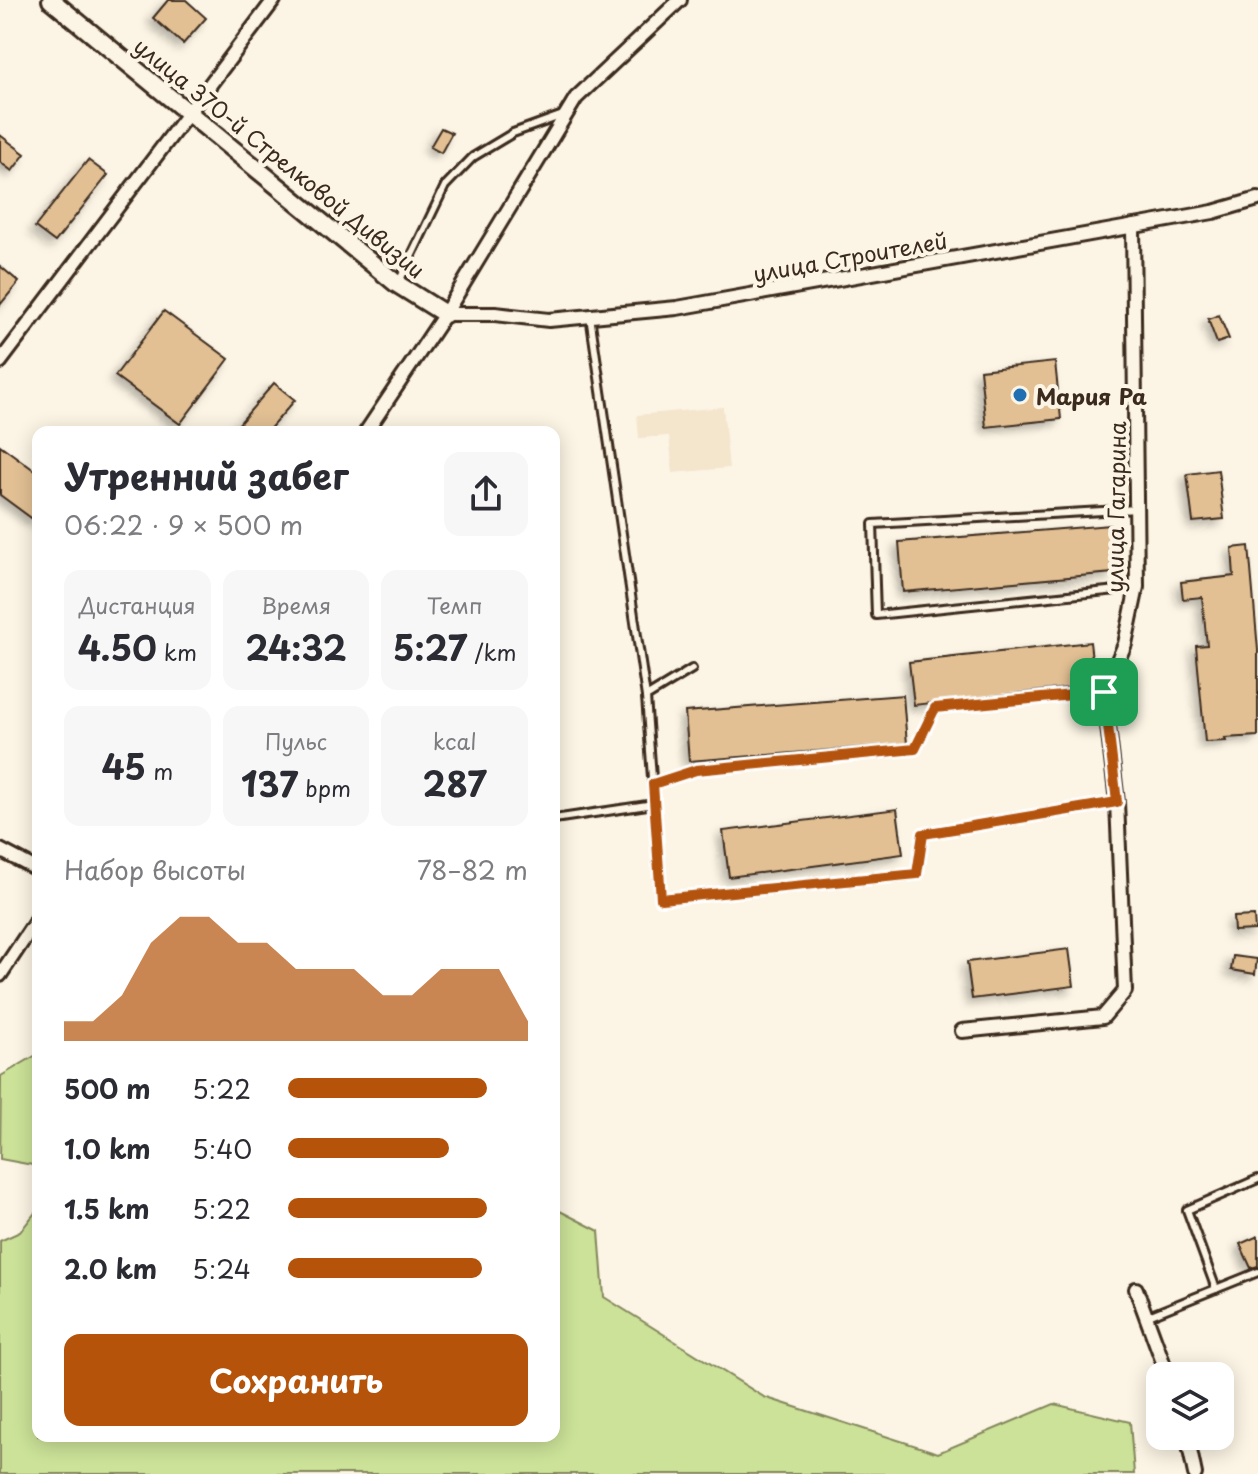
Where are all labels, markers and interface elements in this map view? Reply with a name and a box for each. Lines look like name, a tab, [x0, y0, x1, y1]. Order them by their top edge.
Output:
street label: улица 370-й Стрелковой Дивизии	[127, 29, 433, 285]
street label: улица Строителей	[750, 223, 950, 289]
place label: Мария Ра	[1036, 379, 1147, 412]
marker: Мария Ра	[1011, 386, 1029, 404]
street label: улица Гагарина	[1097, 421, 1133, 593]
text: Утренний забег	[64, 448, 349, 502]
button: share	[444, 452, 528, 536]
text: 06:22 · 9 × 500 m	[64, 505, 303, 544]
text: Дистанция	[79, 588, 196, 621]
text: Время	[261, 588, 331, 621]
text: Темп	[427, 588, 482, 621]
text: 4.50	[78, 621, 157, 673]
text: 24:32	[245, 621, 347, 673]
text: 5:27	[393, 621, 467, 673]
text: km	[157, 635, 197, 668]
text: /km	[467, 635, 517, 668]
pin	[1070, 658, 1138, 726]
icon: arrive	[1082, 670, 1126, 714]
text: Пульс	[265, 724, 327, 757]
text: kcal	[433, 724, 477, 757]
text: 45	[101, 740, 146, 792]
text: m	[146, 754, 173, 787]
text: 137	[241, 757, 298, 809]
text: 287	[423, 757, 487, 809]
text: bpm	[298, 771, 351, 804]
text: Набор высоты	[64, 850, 246, 889]
text: 78–82 m	[417, 850, 528, 889]
text: 500 m	[64, 1069, 150, 1108]
text: 5:22	[192, 1069, 251, 1108]
text: 1.0 km	[64, 1129, 151, 1168]
text: 5:40	[192, 1129, 252, 1168]
text: 1.5 km	[64, 1189, 150, 1228]
text: 5:22	[192, 1189, 251, 1228]
text: 2.0 km	[64, 1249, 157, 1288]
text: 5:24	[192, 1249, 251, 1288]
button: Сохранить	[64, 1334, 528, 1426]
map controls	[1146, 1362, 1234, 1450]
button: layers	[1146, 1362, 1234, 1450]

